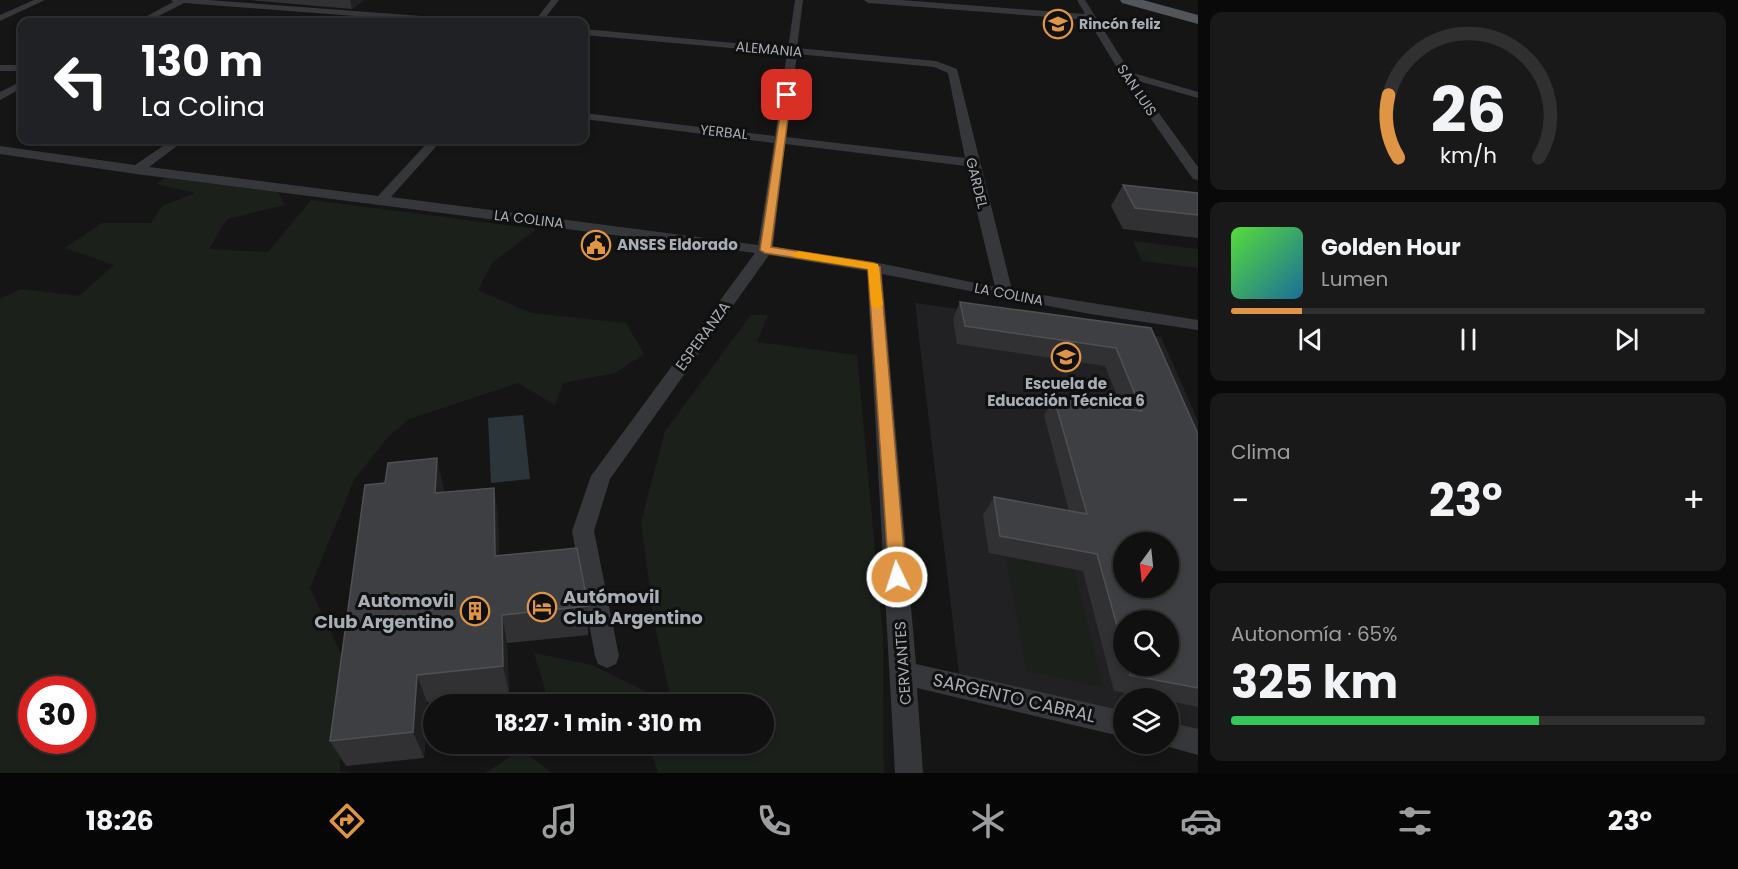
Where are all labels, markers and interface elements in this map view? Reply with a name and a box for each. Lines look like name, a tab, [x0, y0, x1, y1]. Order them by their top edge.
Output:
school or university icon: Rincón feliz	[1042, 8, 1074, 40]
place label: Rincón feliz	[1079, 14, 1160, 34]
text: 130 m	[141, 32, 263, 91]
street label: ALEMANIA	[735, 36, 803, 62]
icon: left	[42, 42, 120, 120]
street label: SAN LUIS	[1112, 60, 1162, 120]
text: 26	[1430, 66, 1506, 154]
pin	[761, 69, 812, 120]
icon: arrive	[770, 78, 803, 111]
text: La Colina	[141, 88, 265, 125]
street label: YERBAL	[699, 120, 749, 144]
text: km/h	[1439, 141, 1497, 172]
street label: GARDEL	[961, 155, 993, 211]
street label: LA COLINA	[493, 205, 565, 233]
public building icon: ANSES Eldorado	[580, 229, 612, 261]
text: Golden Hour	[1321, 232, 1461, 263]
place label: ANSES Eldorado	[617, 234, 738, 255]
text: Lumen	[1321, 265, 1388, 293]
street label: LA COLINA	[973, 278, 1045, 310]
street label: ESPERANZA	[670, 297, 735, 375]
icon: previous	[1294, 323, 1327, 356]
icon: pause	[1452, 323, 1485, 356]
icon: next	[1610, 323, 1643, 356]
school or university icon: Escuela de Educación Técnica 6	[1050, 341, 1082, 373]
place label: Escuela de Educación Técnica 6	[987, 373, 1145, 411]
text: Clima	[1231, 438, 1290, 466]
text: 23°	[1429, 469, 1503, 532]
text: −	[1231, 477, 1249, 524]
text: +	[1682, 477, 1705, 524]
north arrow	[1113, 532, 1179, 598]
map controls	[1113, 532, 1179, 754]
position arrow	[865, 545, 929, 609]
place label: Autómovil Club Argentino	[563, 584, 703, 630]
place label: Automovil Club Argentino	[314, 588, 454, 634]
hotel icon: Autómovil Club Argentino	[526, 591, 558, 623]
building icon: Automovil Club Argentino	[459, 595, 491, 627]
button: search	[1113, 610, 1179, 676]
street label: CERVANTES	[889, 620, 916, 706]
text: Autonomía · 65%	[1231, 620, 1397, 648]
text: 325 km	[1231, 651, 1398, 714]
street label: SARGENTO CABRAL	[930, 667, 1098, 728]
speed limit sign: 30	[18, 676, 96, 754]
button: layers	[1113, 688, 1179, 754]
text: 18:27 · 1 min · 310 m	[495, 708, 702, 739]
icon: directions	[326, 800, 368, 842]
icon: music	[539, 800, 581, 842]
icon: phone	[753, 800, 795, 842]
icon: climate	[967, 800, 1009, 842]
icon: car	[1180, 800, 1222, 842]
icon: filters	[1394, 800, 1436, 842]
text: 18:26	[86, 802, 154, 839]
text: 23°	[1608, 802, 1652, 839]

